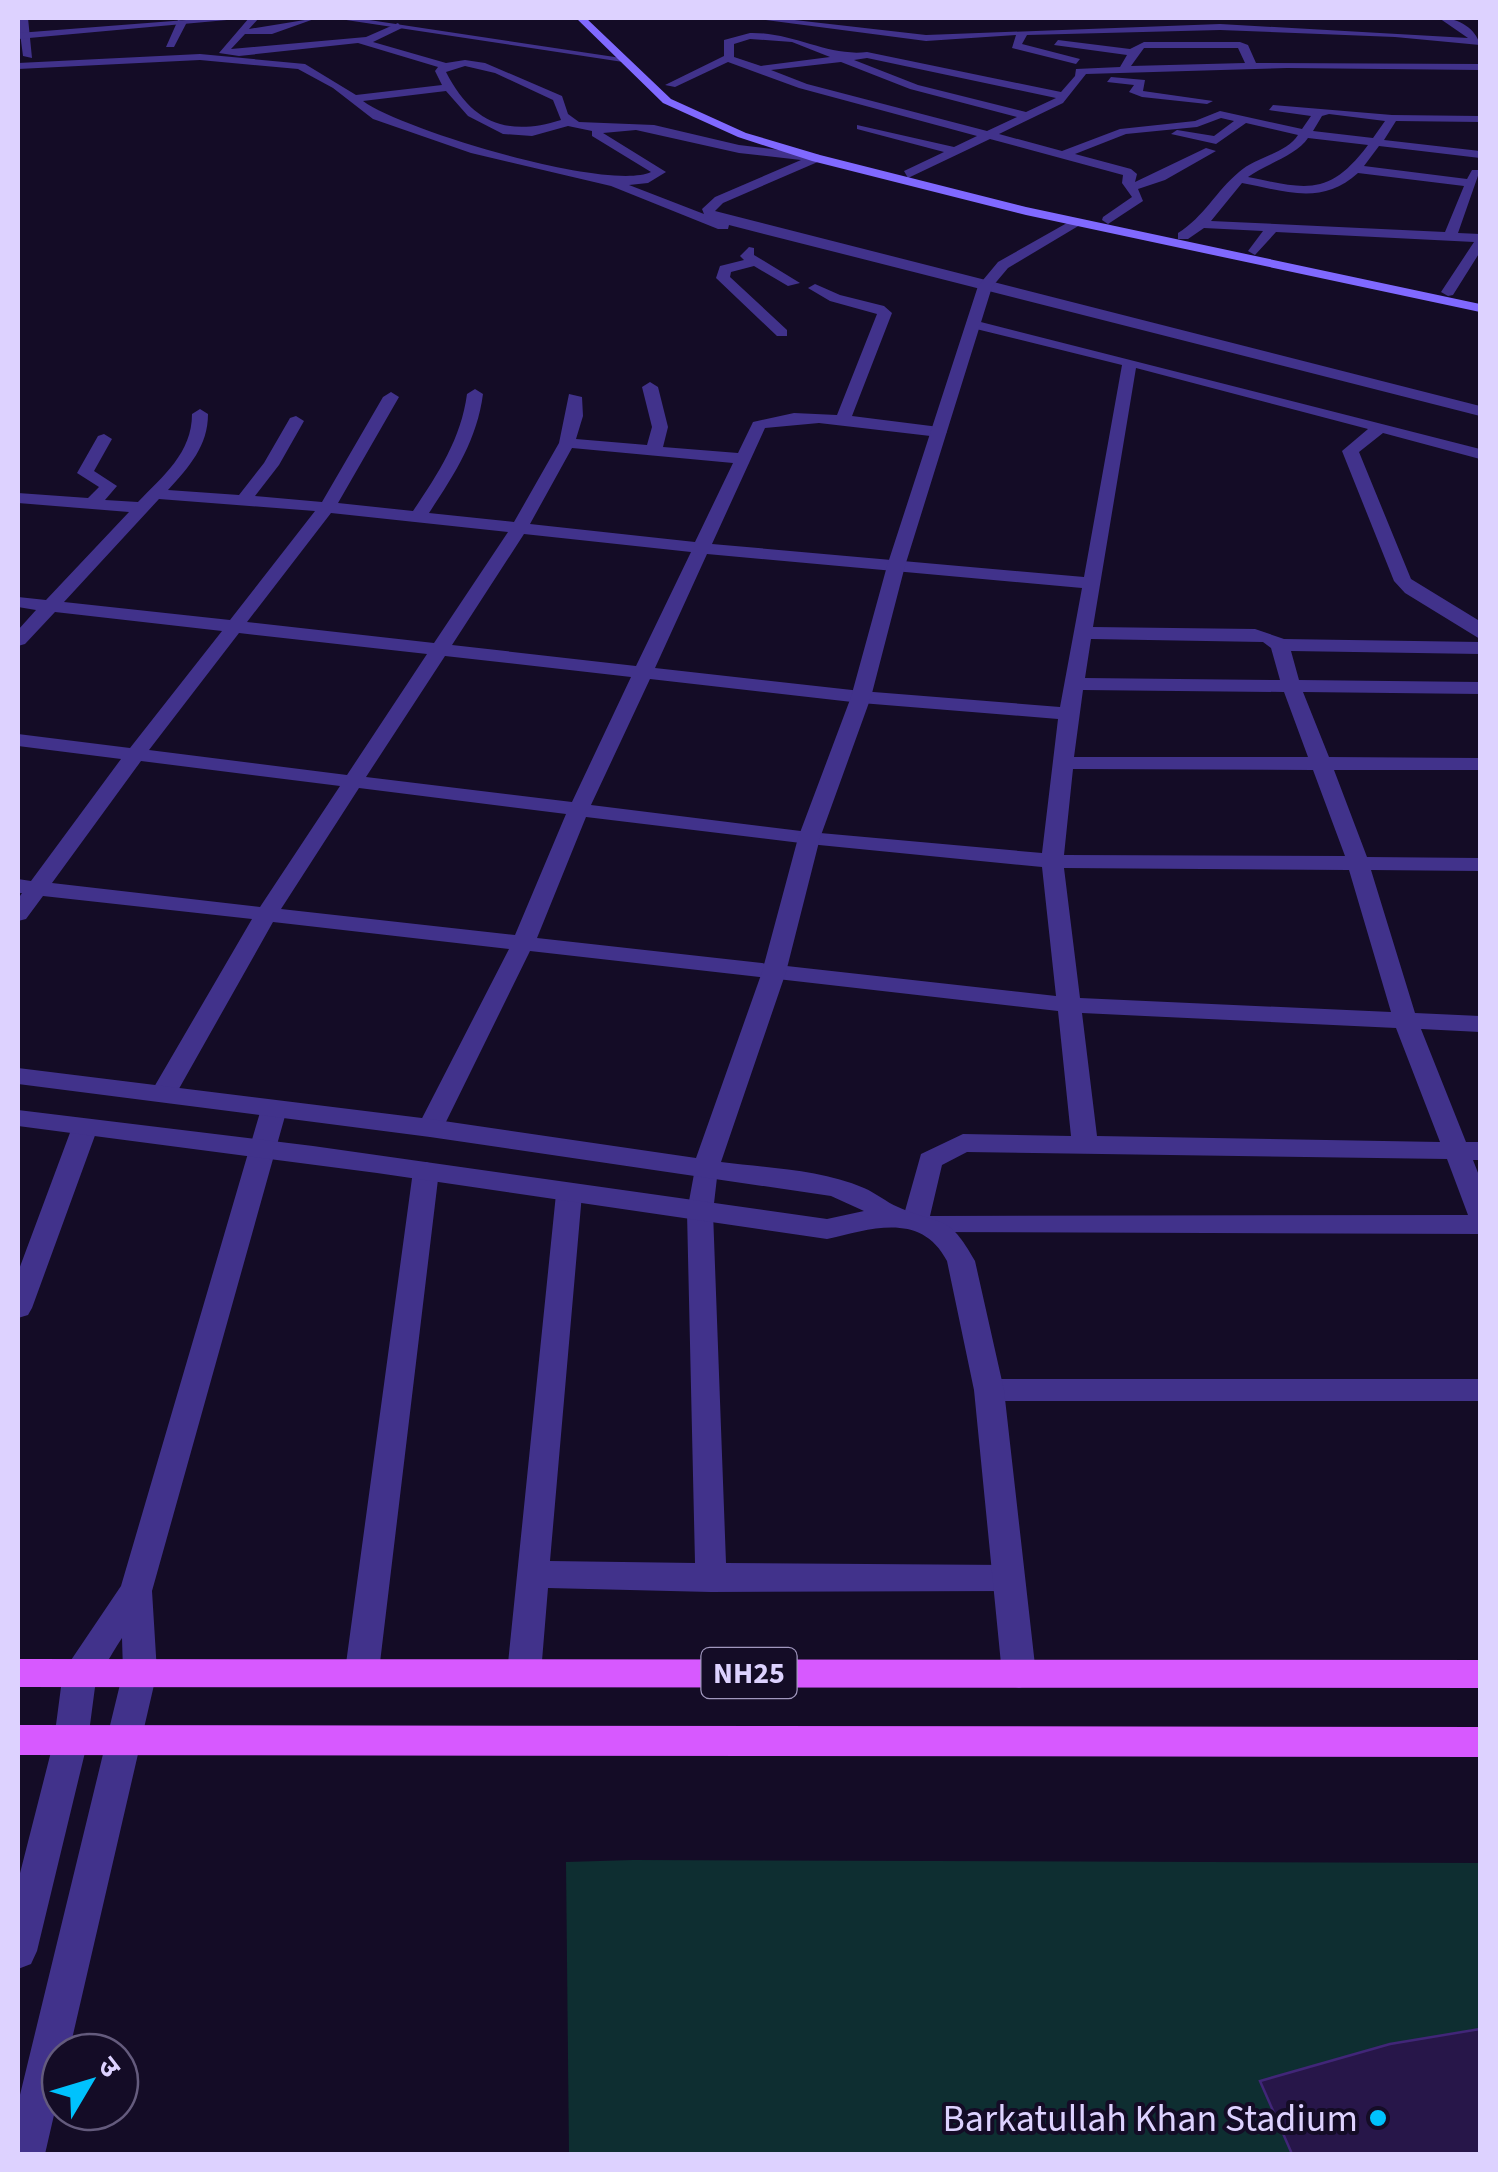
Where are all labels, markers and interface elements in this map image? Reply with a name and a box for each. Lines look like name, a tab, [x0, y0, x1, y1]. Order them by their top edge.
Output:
road number: NH25	[702, 1648, 796, 1698]
north arrow	[40, 2032, 140, 2132]
text: उ	[88, 2048, 130, 2086]
place label: Barkatullah Khan Stadium	[943, 2092, 1358, 2146]
marker: Barkatullah Khan Stadium	[1367, 2107, 1389, 2129]

